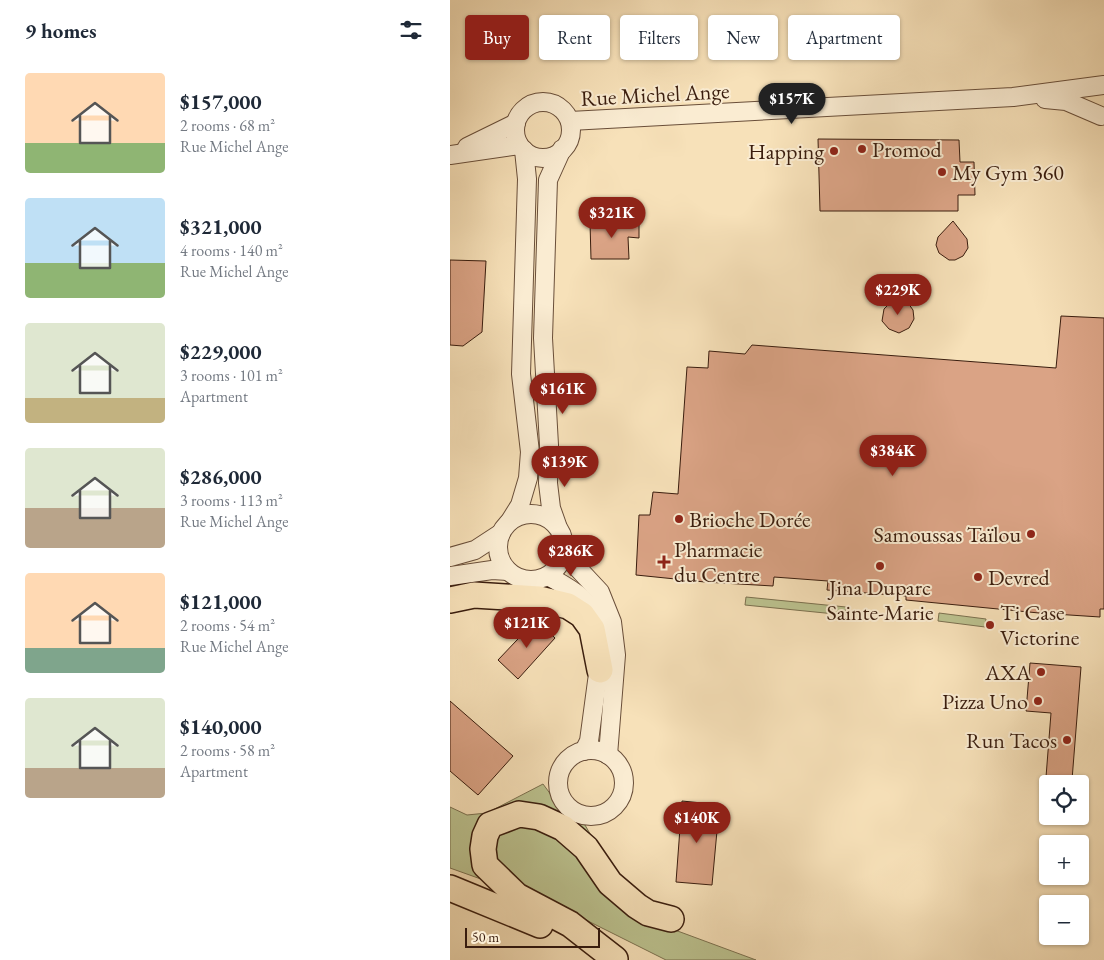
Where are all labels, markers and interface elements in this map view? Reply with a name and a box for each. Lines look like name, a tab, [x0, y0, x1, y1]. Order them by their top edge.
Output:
chip: Buy	[465, 15, 529, 60]
chip: Rent	[539, 15, 610, 60]
chip: Filters	[620, 15, 698, 60]
chip: New	[708, 15, 778, 60]
chip: Apartment	[788, 15, 900, 60]
icon: filters	[397, 16, 425, 44]
text: 9 homes	[25, 17, 97, 44]
street label: Rue Michel Ange	[580, 76, 731, 113]
pin: $157K	[757, 82, 827, 125]
text: $157,000	[180, 88, 262, 115]
text: $157K	[770, 88, 814, 109]
icon: home	[65, 93, 125, 153]
text: 2 rooms · 68 m²	[180, 115, 275, 136]
place label: Promod	[872, 135, 942, 164]
text: Rue Michel Ange	[180, 136, 288, 157]
place label: Happing	[748, 137, 824, 166]
marker: Promod	[856, 143, 868, 155]
marker: Happing	[828, 145, 840, 157]
place label: My Gym 360	[952, 158, 1064, 187]
marker: My Gym 360	[936, 166, 948, 178]
pin: $321K	[577, 196, 647, 239]
text: $321K	[590, 202, 634, 223]
text: $321,000	[180, 213, 262, 240]
icon: home	[65, 218, 125, 278]
text: 4 rooms · 140 m²	[180, 240, 283, 261]
text: Rue Michel Ange	[180, 261, 288, 282]
pin: $229K	[863, 274, 933, 316]
text: $229K	[876, 279, 920, 300]
text: $229,000	[180, 338, 262, 365]
icon: home	[65, 343, 125, 403]
text: 3 rooms · 101 m²	[180, 365, 283, 386]
pin: $161K	[528, 372, 598, 415]
text: $161K	[541, 378, 585, 399]
text: Apartment	[180, 386, 248, 407]
pin: $384K	[858, 434, 928, 477]
text: $384K	[871, 440, 915, 461]
pin: $139K	[530, 446, 600, 488]
text: $139K	[543, 451, 587, 472]
text: $286,000	[180, 463, 262, 490]
icon: home	[65, 468, 125, 528]
text: 3 rooms · 113 m²	[180, 490, 283, 511]
place label: Brioche Dorée	[689, 505, 811, 534]
text: Rue Michel Ange	[180, 511, 288, 532]
marker: Brioche Dorée	[673, 513, 685, 525]
place label: Samoussas Taïlou	[874, 520, 1021, 549]
marker: Samoussas Taïlou	[1025, 528, 1037, 540]
pin: $286K	[536, 534, 606, 577]
place label: Pharmacie du Centre	[674, 535, 763, 589]
text: $286K	[549, 540, 593, 561]
marker: Pharmacie du Centre	[658, 556, 670, 568]
marker: Jina Duparc Sainte-Marie	[874, 560, 886, 572]
place label: Devred	[988, 563, 1051, 592]
marker: Devred	[972, 571, 984, 583]
place label: Jina Duparc Sainte-Marie	[826, 573, 934, 627]
text: $121,000	[180, 588, 262, 615]
icon: home	[65, 593, 125, 653]
place label: Ti Case Victorine	[1000, 598, 1080, 652]
pin: $121K	[492, 606, 562, 649]
text: $121K	[505, 612, 549, 633]
text: 2 rooms · 54 m²	[180, 615, 275, 636]
marker: Ti Case Victorine	[984, 619, 996, 631]
text: Rue Michel Ange	[180, 636, 288, 657]
place label: AXA	[984, 658, 1032, 687]
marker: AXA	[1035, 666, 1047, 678]
place label: Pizza Uno	[942, 687, 1028, 716]
marker: Pizza Uno	[1032, 695, 1044, 707]
text: $140,000	[180, 713, 262, 740]
icon: home	[65, 718, 125, 778]
place label: Run Tacos	[966, 726, 1057, 755]
marker: Run Tacos	[1061, 734, 1073, 746]
text: 2 rooms · 58 m²	[180, 740, 275, 761]
text: Apartment	[180, 761, 248, 782]
map controls	[1039, 775, 1089, 945]
button: locate	[1039, 775, 1089, 825]
pin: $140K	[662, 802, 732, 844]
text: $140K	[675, 807, 719, 828]
button: +	[1039, 835, 1089, 885]
button: −	[1039, 895, 1089, 945]
scale bar	[465, 925, 600, 948]
text: 50 m	[472, 928, 499, 946]

